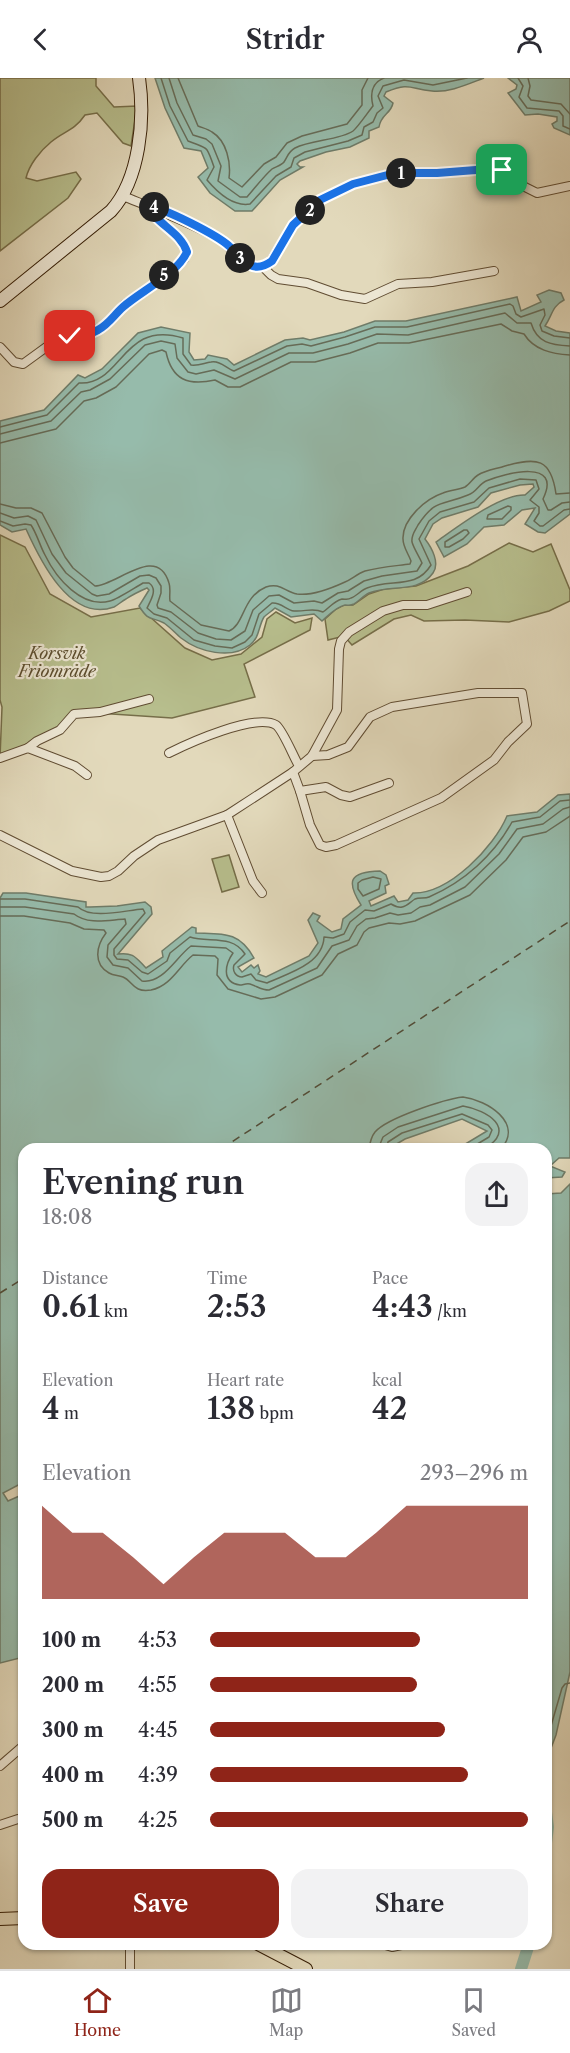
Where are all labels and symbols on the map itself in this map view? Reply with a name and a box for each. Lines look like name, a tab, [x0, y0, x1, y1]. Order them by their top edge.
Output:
pin	[476, 144, 527, 195]
pin: 1	[386, 158, 416, 188]
pin: 4	[139, 192, 169, 222]
pin: 2	[295, 195, 325, 225]
pin: 3	[225, 243, 255, 273]
pin: 5	[149, 260, 179, 290]
pin	[44, 310, 95, 361]
park label: Korsvik Friområde	[16, 643, 97, 681]

